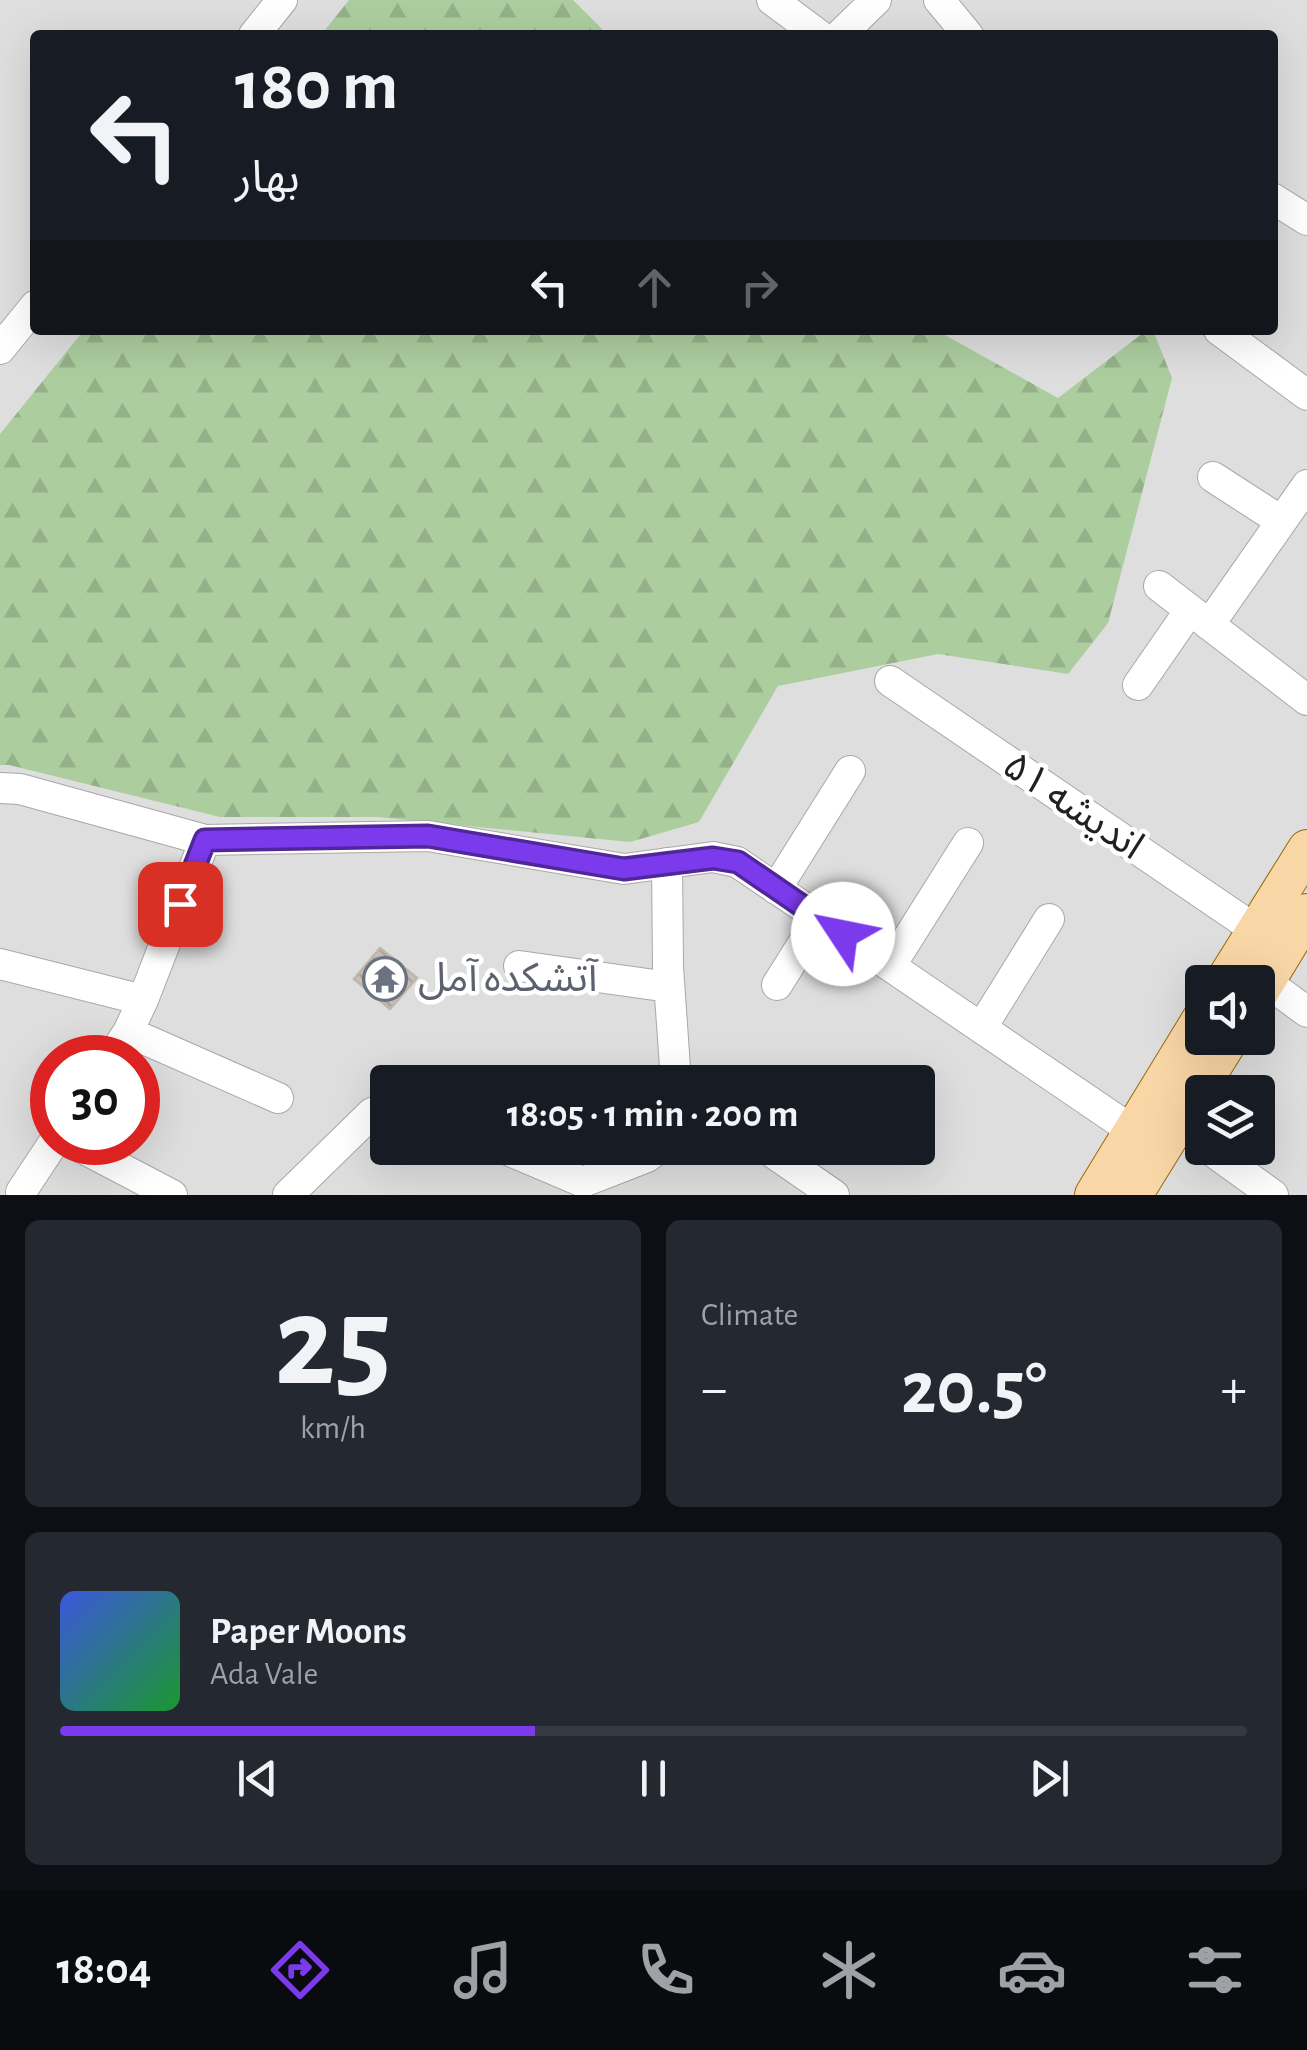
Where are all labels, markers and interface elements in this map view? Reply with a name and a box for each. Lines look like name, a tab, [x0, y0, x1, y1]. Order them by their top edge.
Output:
text: 180 m	[235, 52, 398, 122]
icon: left	[70, 70, 200, 200]
text: بهار	[235, 156, 300, 201]
icon: left	[522, 260, 577, 315]
icon: ahead	[627, 260, 682, 315]
icon: right	[732, 260, 787, 315]
street label: اندیشه ۵۱	[996, 745, 1150, 867]
pin	[138, 862, 223, 947]
icon: arrive	[153, 877, 208, 932]
position arrow	[791, 882, 895, 986]
temple icon: آتشکده آمل	[362, 956, 408, 1002]
place label: آتشکده آمل	[418, 958, 600, 1000]
map controls	[1185, 965, 1275, 1165]
button: sound	[1185, 965, 1275, 1055]
speed limit sign: 30	[30, 1035, 160, 1165]
button: layers	[1185, 1075, 1275, 1165]
text: 18:05 · 1 min · 200 m	[507, 1096, 798, 1134]
text: 25	[274, 1279, 392, 1409]
text: Climate	[701, 1299, 798, 1331]
text: 20.5°	[901, 1352, 1047, 1427]
text: −	[701, 1362, 727, 1417]
text: +	[1221, 1362, 1247, 1417]
text: km/h	[300, 1412, 366, 1444]
text: Paper Moons	[210, 1613, 407, 1651]
text: Ada Vale	[210, 1658, 318, 1690]
icon: previous	[230, 1751, 285, 1806]
icon: pause	[626, 1751, 681, 1806]
icon: next	[1022, 1751, 1077, 1806]
icon: directions	[265, 1935, 335, 2005]
icon: music	[448, 1935, 518, 2005]
icon: phone	[631, 1935, 701, 2005]
icon: climate	[814, 1935, 884, 2005]
icon: car	[997, 1935, 1067, 2005]
icon: filters	[1180, 1935, 1250, 2005]
text: 18:04	[57, 1947, 151, 1992]

